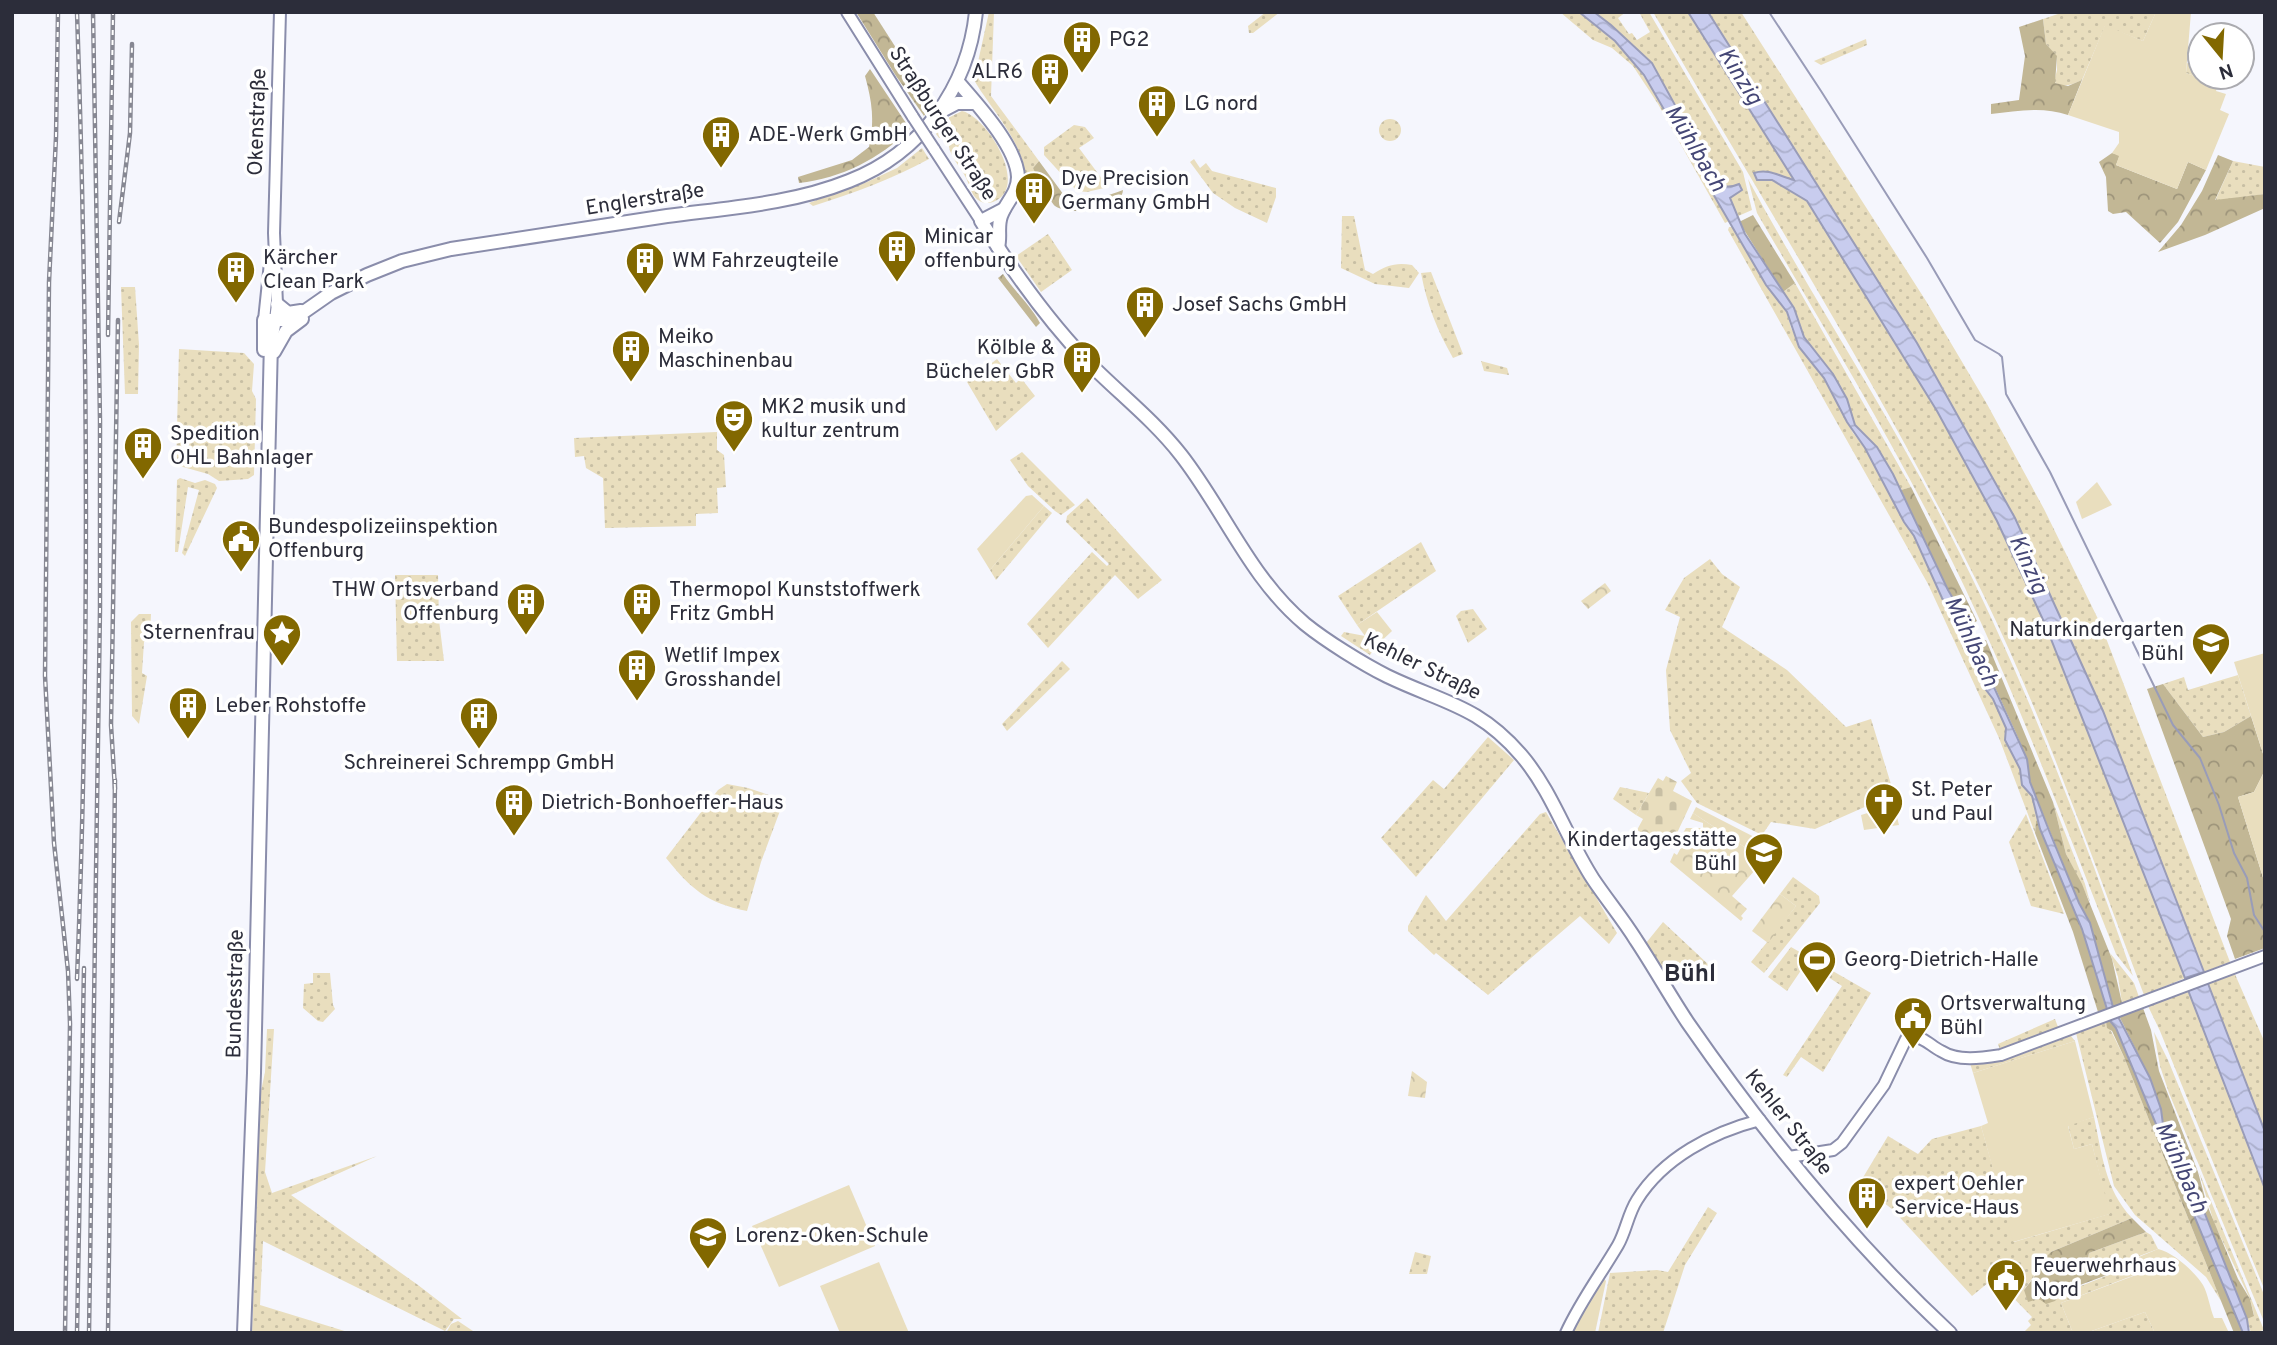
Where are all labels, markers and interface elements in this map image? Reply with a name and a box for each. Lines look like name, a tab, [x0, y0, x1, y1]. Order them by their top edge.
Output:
building icon: PG2	[1061, 19, 1103, 74]
north arrow	[2186, 21, 2256, 91]
place label: PG2	[1109, 27, 1149, 54]
street label: Straßburger Straße	[882, 42, 1002, 206]
water label: Kinzig	[1710, 43, 1768, 111]
building icon: ALR6	[1029, 51, 1071, 106]
text: N	[2215, 57, 2236, 84]
place label: ALR6	[971, 59, 1023, 86]
street label: Okenstraße	[243, 68, 273, 176]
building icon: LG nord	[1136, 83, 1178, 138]
place label: LG nord	[1184, 91, 1258, 118]
water label: Mühlbach	[1657, 100, 1732, 198]
building icon: ADE-Werk GmbH	[700, 114, 742, 169]
place label: ADE-Werk GmbH	[748, 122, 908, 149]
place label: Dye Precision Germany GmbH	[1061, 166, 1211, 217]
building icon: Dye Precision Germany GmbH	[1013, 170, 1055, 225]
street label: Englerstraße	[584, 177, 706, 223]
place label: Minicar offenburg	[924, 224, 1016, 275]
building icon: Minicar offenburg	[876, 228, 918, 283]
building icon: WM Fahrzeugteile	[624, 240, 666, 295]
place label: Kärcher Clean Park	[263, 245, 365, 296]
place label: WM Fahrzeugteile	[672, 248, 839, 275]
building icon: Kärcher Clean Park	[215, 249, 257, 304]
building icon: Josef Sachs GmbH	[1124, 284, 1166, 339]
place label: Josef Sachs GmbH	[1172, 292, 1347, 319]
place label: Meiko Maschinenbau	[658, 324, 793, 375]
building icon: Meiko Maschinenbau	[610, 328, 652, 383]
place label: Kölble & Bücheler GbR	[925, 335, 1055, 386]
building icon: Kölble & Bücheler GbR	[1061, 339, 1103, 394]
place label: MK2 musik und kultur zentrum	[761, 394, 906, 445]
theatre icon: MK2 musik und kultur zentrum	[713, 398, 755, 453]
place label: Spedition OHL Bahnlager	[170, 421, 313, 472]
building icon: Spedition OHL Bahnlager	[122, 425, 164, 480]
place label: Bundespolizeiinspektion Offenburg	[268, 514, 498, 565]
public building icon: Bundespolizeiinspektion Offenburg	[220, 518, 262, 573]
water label: Kinzig	[2001, 531, 2053, 600]
place label: THW Ortsverband Offenburg	[331, 577, 499, 628]
place label: Thermopol Kunststoffwerk Fritz GmbH	[669, 577, 921, 628]
building icon: THW Ortsverband Offenburg	[505, 581, 547, 636]
building icon: Thermopol Kunststoffwerk Fritz GmbH	[621, 581, 663, 636]
water label: Mühlbach	[1936, 592, 2004, 692]
place icon: Sternenfrau	[261, 612, 303, 667]
place label: Naturkindergarten Bühl	[2009, 617, 2184, 668]
place label: Sternenfrau	[142, 620, 255, 647]
school or university icon: Naturkindergarten Bühl	[2190, 621, 2232, 676]
street label: Kehler Straße	[1359, 627, 1485, 707]
place label: Wetlif Impex Grosshandel	[664, 643, 781, 694]
building icon: Wetlif Impex Grosshandel	[616, 647, 658, 702]
building icon: Leber Rohstoffe	[167, 685, 209, 740]
place label: Leber Rohstoffe	[215, 693, 366, 720]
building icon: Schreinerei Schrempp GmbH	[458, 695, 500, 750]
place label: Schreinerei Schrempp GmbH	[343, 750, 615, 777]
place label: St. Peter und Paul	[1911, 777, 1993, 828]
church icon: St. Peter und Paul	[1863, 781, 1905, 836]
building icon: Dietrich-Bonhoeffer-Haus	[493, 782, 535, 837]
place label: Dietrich-Bonhoeffer-Haus	[541, 790, 784, 817]
place label: Kindertagesstätte Bühl	[1567, 827, 1737, 878]
school or university icon: Kindertagesstätte Bühl	[1743, 831, 1785, 886]
street label: Bundesstraße	[221, 929, 251, 1059]
sports icon: Georg-Dietrich-Halle	[1796, 939, 1838, 994]
place label: Georg-Dietrich-Halle	[1844, 947, 2038, 974]
district label: Bühl	[1664, 960, 1716, 990]
place label: Ortsverwaltung Bühl	[1940, 991, 2086, 1042]
public building icon: Ortsverwaltung Bühl	[1892, 995, 1934, 1050]
street label: Kehler Straße	[1738, 1064, 1838, 1182]
water label: Mühlbach	[2147, 1118, 2213, 1219]
place label: expert Oehler Service-Haus	[1894, 1171, 2024, 1222]
building icon: expert Oehler Service-Haus	[1846, 1175, 1888, 1230]
school or university icon: Lorenz-Oken-Schule	[687, 1215, 729, 1270]
place label: Lorenz-Oken-Schule	[735, 1223, 929, 1250]
place label: Feuerwehrhaus Nord	[2033, 1253, 2177, 1304]
public building icon: Feuerwehrhaus Nord	[1985, 1257, 2027, 1312]

